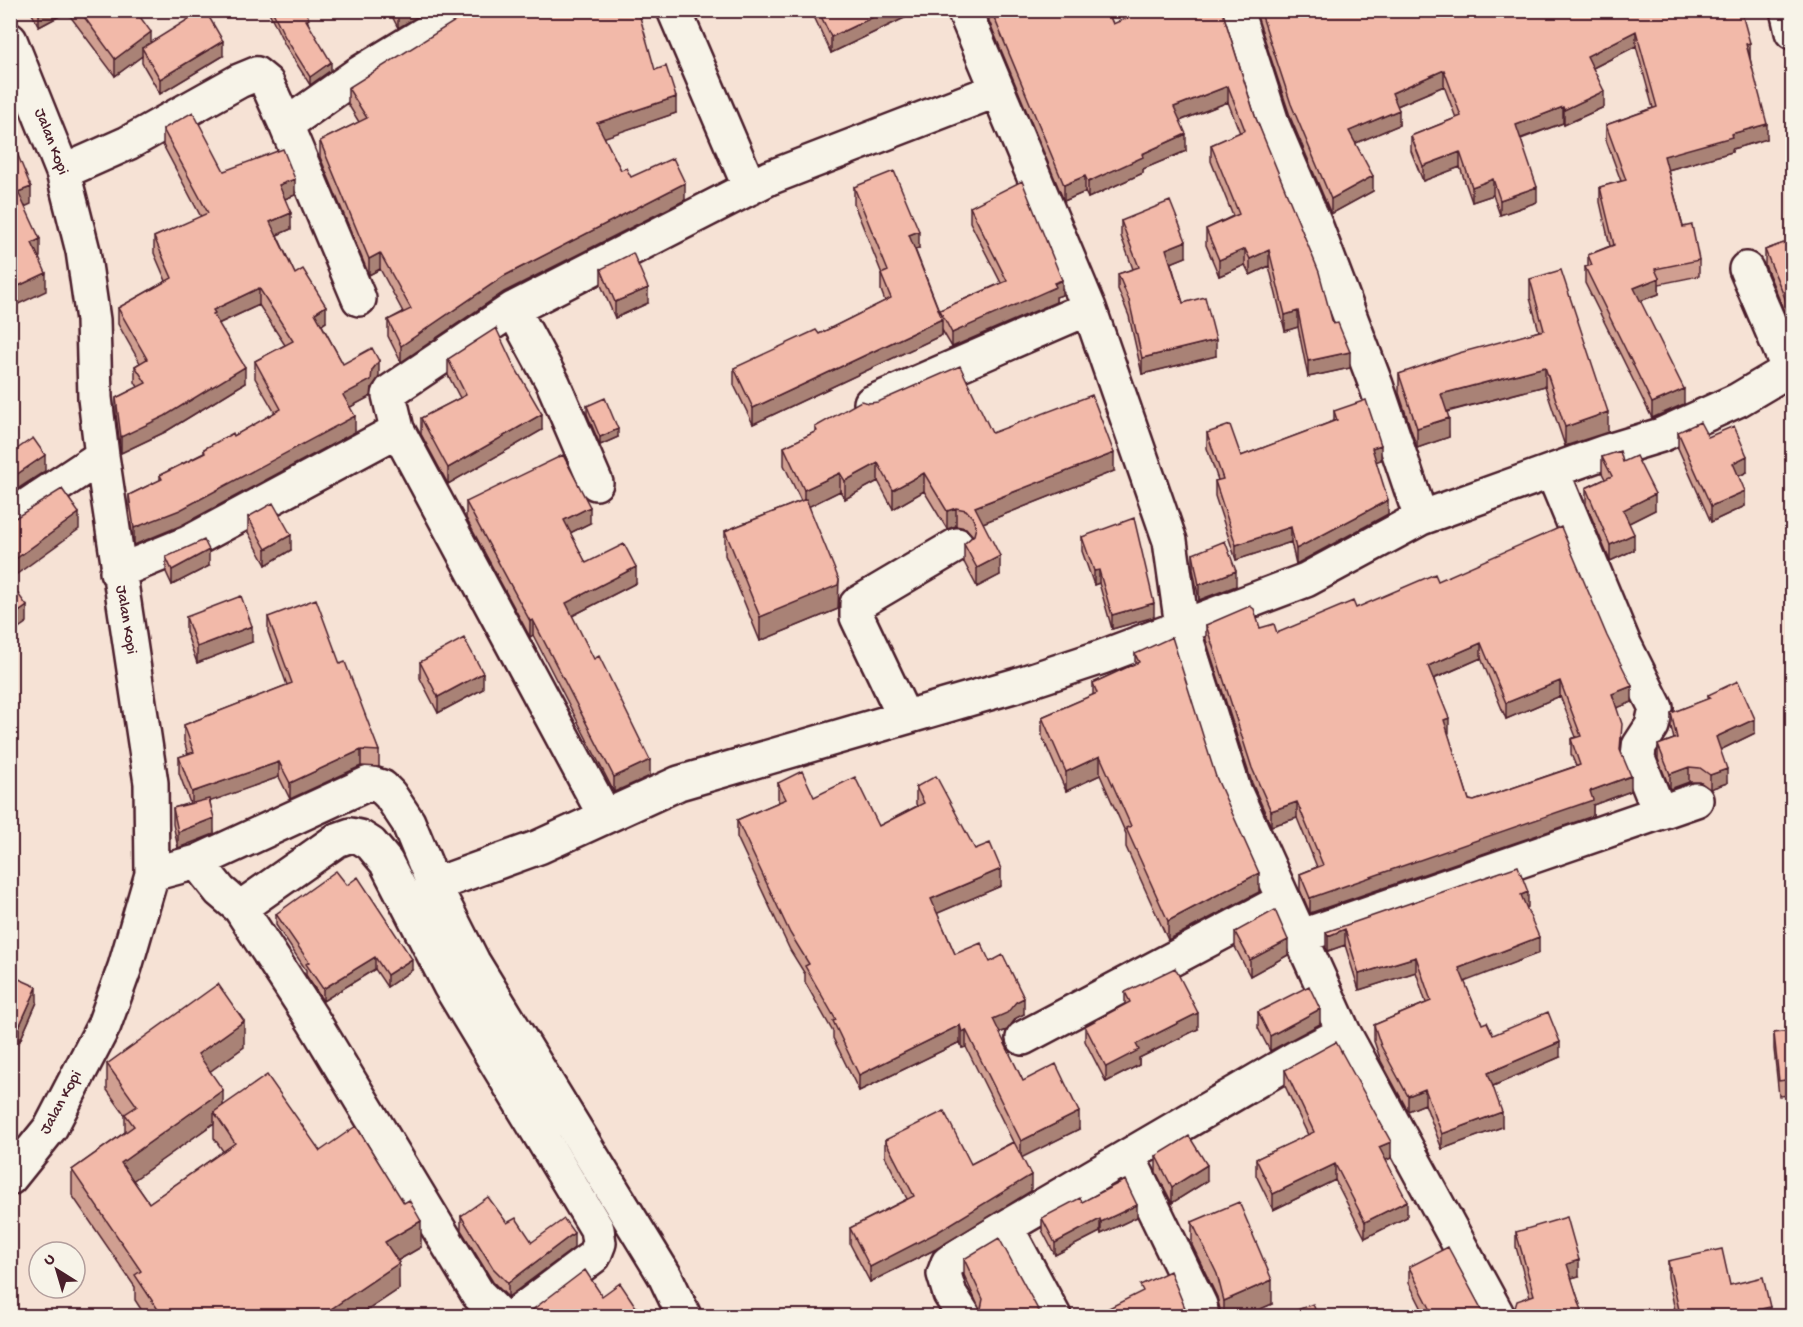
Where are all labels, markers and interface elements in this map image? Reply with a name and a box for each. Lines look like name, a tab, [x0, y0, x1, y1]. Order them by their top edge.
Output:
street label: Jalan Kopi	[29, 106, 71, 178]
street label: Jalan Kopi	[110, 584, 140, 656]
street label: Jalan Kopi	[37, 1068, 87, 1138]
north arrow	[27, 1240, 87, 1300]
text: U	[41, 1250, 60, 1271]

